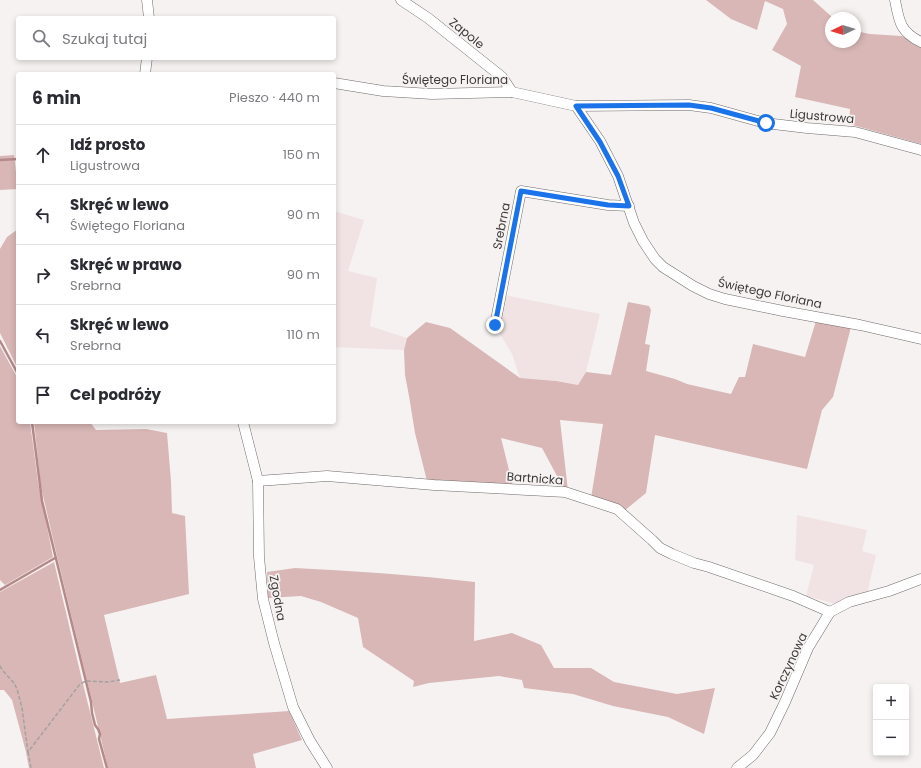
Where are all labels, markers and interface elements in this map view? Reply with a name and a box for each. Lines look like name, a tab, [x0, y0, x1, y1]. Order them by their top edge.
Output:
north arrow	[825, 12, 861, 48]
street label: Zapole	[446, 14, 488, 52]
search box	[16, 16, 336, 60]
icon: search	[30, 27, 52, 49]
text: Szukaj tutaj	[62, 28, 147, 49]
street label: Świętego Floriana	[402, 71, 508, 88]
text: 6 min	[32, 86, 81, 110]
text: Pieszo · 440 m	[229, 88, 320, 107]
street label: Ligustrowa	[789, 105, 855, 127]
route start	[757, 114, 775, 132]
text: Idź prosto	[70, 134, 145, 155]
icon: ahead	[32, 144, 54, 166]
text: 150 m	[283, 145, 320, 164]
text: Ligustrowa	[70, 156, 140, 175]
text: Skręć w lewo	[70, 194, 169, 215]
street label: Srebrna	[488, 201, 514, 251]
icon: left	[32, 204, 54, 226]
text: 90 m	[287, 205, 320, 224]
text: Świętego Floriana	[70, 216, 185, 235]
text: Skręć w prawo	[70, 254, 182, 275]
icon: right	[32, 264, 54, 286]
text: 90 m	[287, 265, 320, 284]
street label: Świętego Floriana	[716, 274, 824, 312]
text: Srebrna	[70, 276, 121, 295]
text: Skręć w lewo	[70, 314, 169, 335]
route end	[486, 316, 504, 334]
icon: left	[32, 324, 54, 346]
text: 110 m	[287, 325, 320, 344]
text: Srebrna	[70, 336, 121, 355]
icon: arrive	[32, 384, 54, 406]
text: Cel podróży	[70, 384, 161, 405]
street label: Bartnicka	[506, 468, 564, 488]
street label: Zgodna	[266, 574, 290, 622]
street label: Korczynowa	[765, 630, 811, 702]
map controls	[873, 684, 909, 756]
button: +	[873, 684, 909, 720]
button: −	[873, 720, 909, 756]

